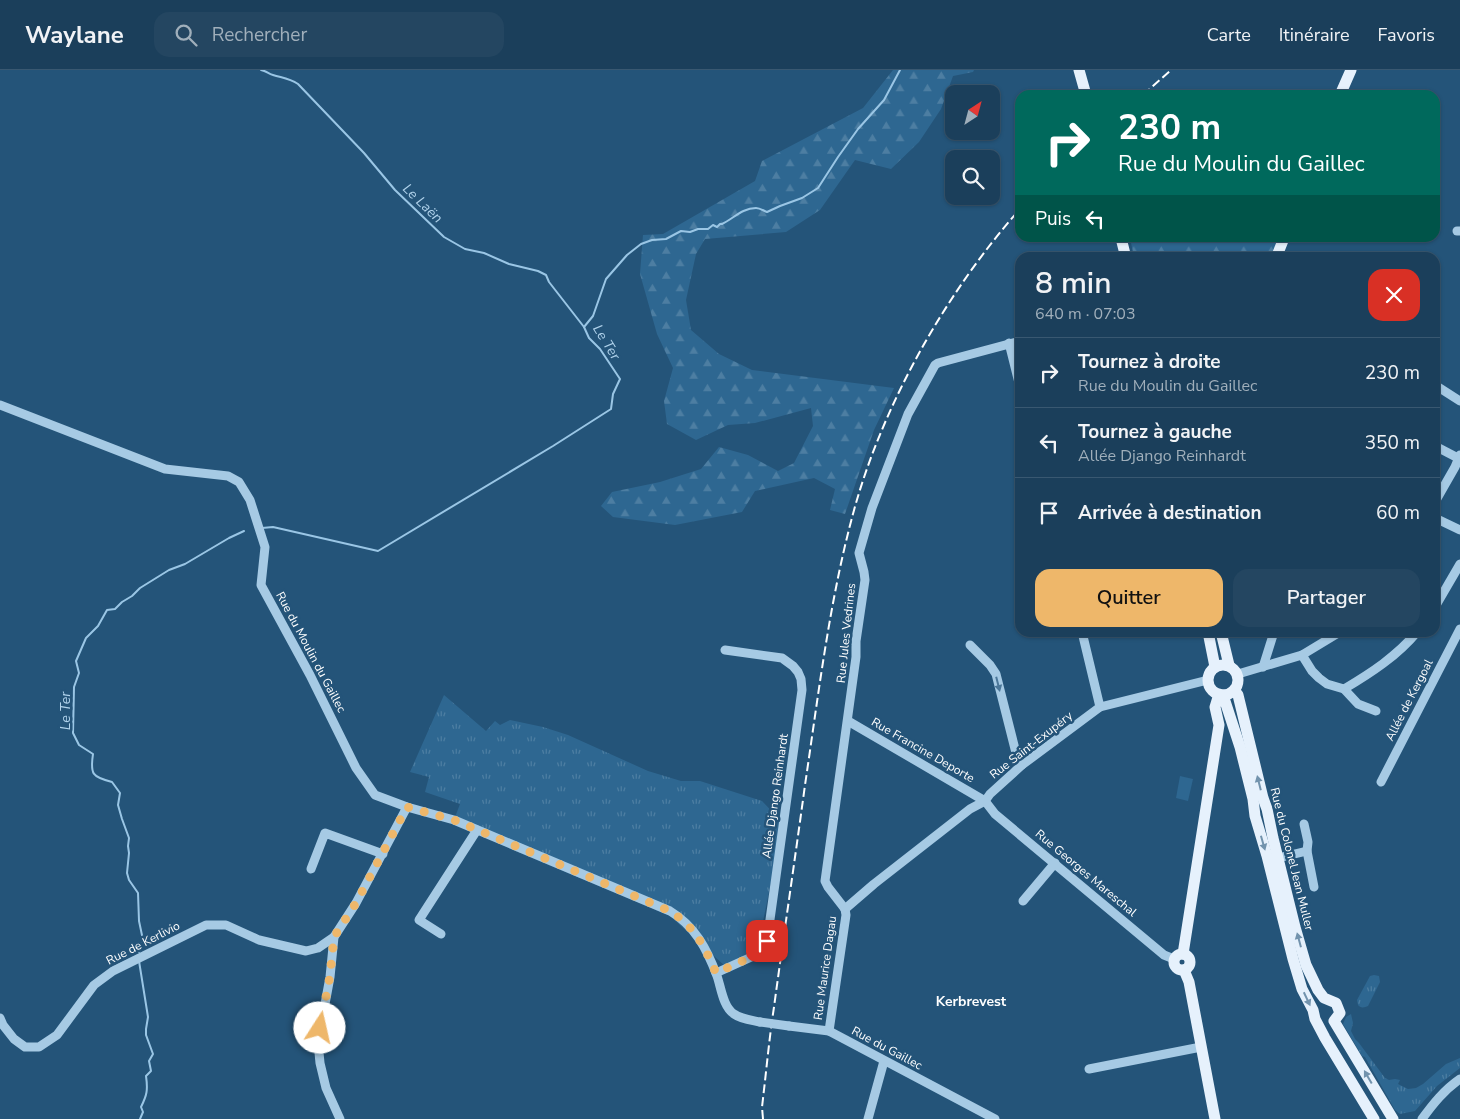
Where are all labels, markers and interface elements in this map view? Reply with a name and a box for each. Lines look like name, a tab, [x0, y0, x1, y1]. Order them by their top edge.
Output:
search box	[154, 12, 504, 57]
text: Waylane	[25, 19, 124, 51]
icon: search	[172, 21, 200, 49]
text: Rechercher	[212, 22, 307, 48]
text: Carte	[1207, 23, 1251, 47]
text: Itinéraire	[1279, 23, 1350, 47]
text: Favoris	[1378, 23, 1435, 47]
north arrow	[945, 85, 1000, 140]
map controls	[945, 85, 1000, 205]
text: 230 m	[1118, 104, 1221, 151]
icon: right	[1035, 110, 1100, 175]
text: Rue du Moulin du Gaillec	[1118, 149, 1365, 179]
button: search	[945, 150, 1000, 205]
water label: Le Laën	[398, 180, 447, 227]
icon: left	[1081, 205, 1109, 233]
text: Puis	[1035, 206, 1071, 232]
text: 8 min	[1035, 263, 1111, 304]
button: close	[1368, 269, 1420, 321]
text: 640 m · 07:03	[1035, 303, 1136, 325]
water label: Le Ter	[588, 321, 625, 364]
text: Tournez à droite	[1078, 349, 1221, 375]
icon: right	[1035, 359, 1063, 387]
text: 230 m	[1365, 360, 1420, 386]
text: Rue du Moulin du Gaillec	[1078, 375, 1257, 397]
text: Tournez à gauche	[1078, 419, 1232, 445]
icon: left	[1035, 429, 1063, 457]
text: 350 m	[1365, 430, 1420, 456]
text: Allée Django Reinhardt	[1078, 445, 1246, 467]
icon: arrive	[1035, 499, 1063, 527]
text: Arrivée à destination	[1078, 500, 1262, 526]
text: 60 m	[1376, 500, 1420, 526]
button: Quitter	[1035, 569, 1223, 627]
button: Partager	[1233, 569, 1420, 627]
street label: Rue Jules Vedrines	[833, 582, 859, 684]
street label: Rue du Moulin du Gaillec	[272, 589, 350, 716]
street label: Allée de Kergoal	[1382, 656, 1437, 744]
one-way arrow	[994, 676, 1002, 691]
water label: Le Ter	[56, 691, 75, 730]
street label: Rue Saint-Exupéry	[986, 707, 1076, 782]
street label: Rue Francine Deporte	[868, 714, 978, 786]
street label: Allée Django Reinhardt	[758, 732, 792, 859]
one-way arrow	[1255, 775, 1263, 790]
street label: Rue du Colonel Jean Muller	[1267, 786, 1318, 933]
street label: Rue Georges Mareschal	[1032, 826, 1140, 920]
one-way arrow	[1260, 836, 1268, 851]
street label: Rue Maurice Dagau	[810, 915, 840, 1021]
street label: Rue de Kerlivio	[103, 917, 183, 968]
pin	[746, 920, 788, 962]
icon: arrive	[753, 927, 781, 955]
one-way arrow	[1294, 933, 1302, 948]
district label: Kerbrevest	[936, 992, 1007, 1011]
one-way arrow	[1304, 992, 1312, 1006]
position arrow	[293, 1001, 345, 1053]
street label: Rue du Gaillec	[849, 1023, 926, 1074]
one-way arrow	[1363, 1071, 1372, 1084]

